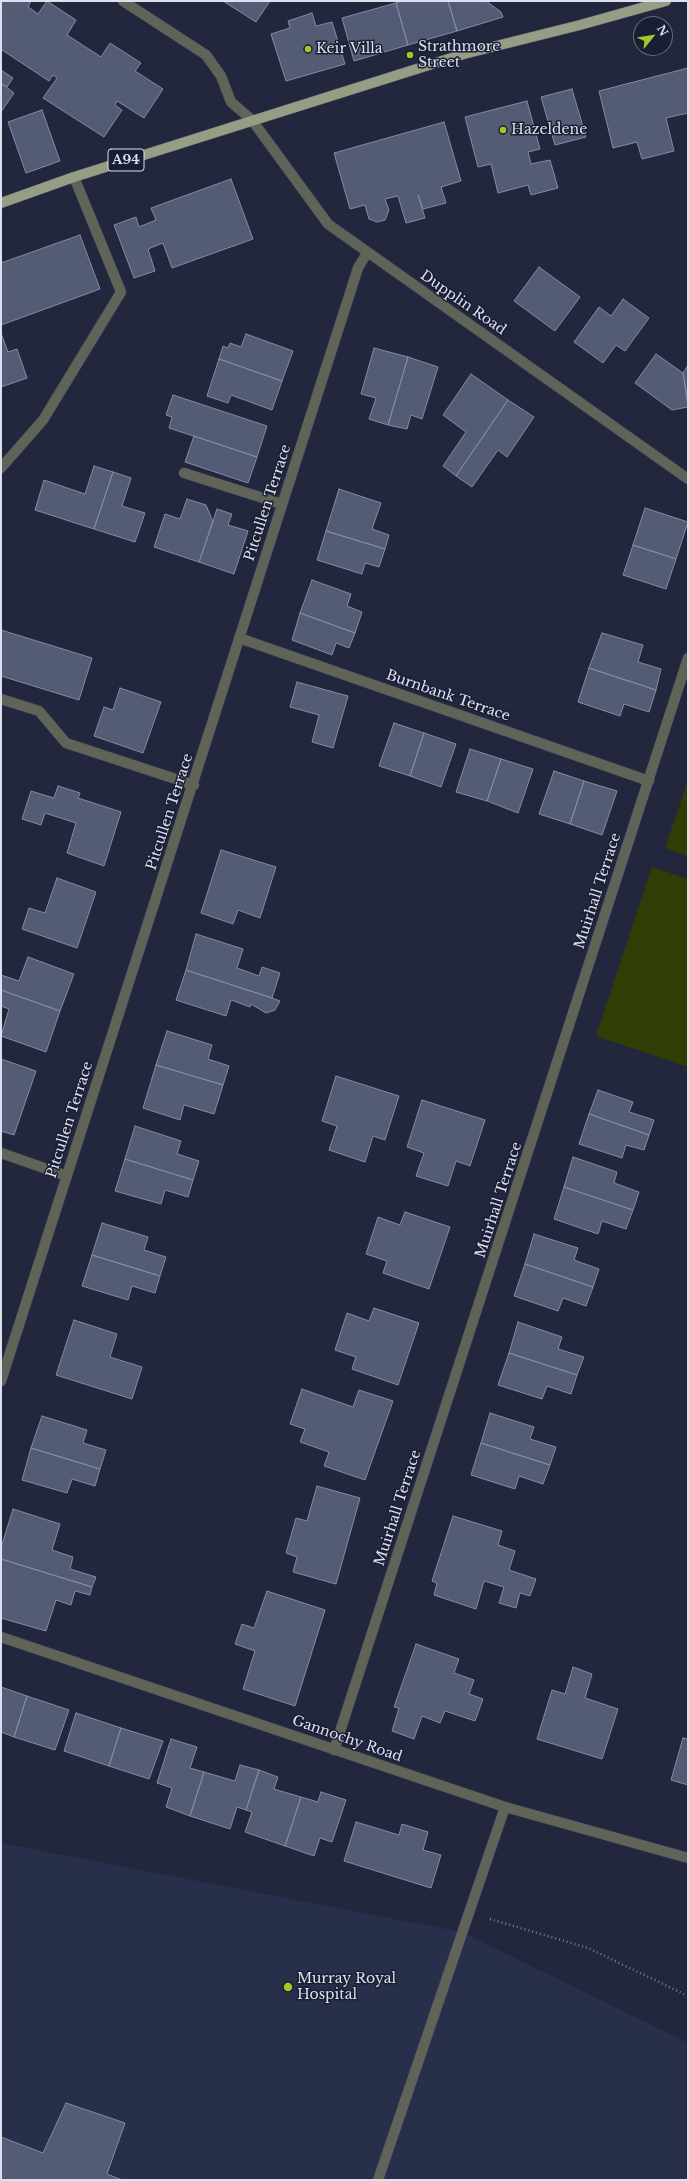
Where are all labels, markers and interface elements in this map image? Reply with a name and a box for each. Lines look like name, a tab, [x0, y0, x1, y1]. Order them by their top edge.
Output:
north arrow	[633, 16, 673, 56]
text: N	[654, 23, 671, 38]
place label: Strathmore Street	[418, 39, 500, 72]
place label: Keir Villa	[316, 41, 383, 57]
marker: Keir Villa	[303, 44, 313, 54]
marker: Strathmore Street	[405, 50, 415, 60]
place label: Hazeldene	[511, 122, 587, 138]
marker: Hazeldene	[498, 125, 508, 135]
road number: A94	[108, 149, 144, 171]
street label: Dupplin Road	[417, 267, 509, 339]
street label: Pitcullen Terrace	[241, 443, 295, 563]
street label: Burnbank Terrace	[384, 667, 512, 725]
street label: Pitcullen Terrace	[143, 752, 197, 872]
street label: Muirhall Terrace	[571, 831, 625, 951]
street label: Pitcullen Terrace	[43, 1060, 97, 1180]
street label: Muirhall Terrace	[472, 1140, 526, 1260]
street label: Muirhall Terrace	[371, 1448, 425, 1568]
street label: Gannochy Road	[290, 1712, 404, 1766]
place label: Murray Royal Hospital	[297, 1971, 396, 2004]
marker: Murray Royal Hospital	[282, 1981, 294, 1993]

